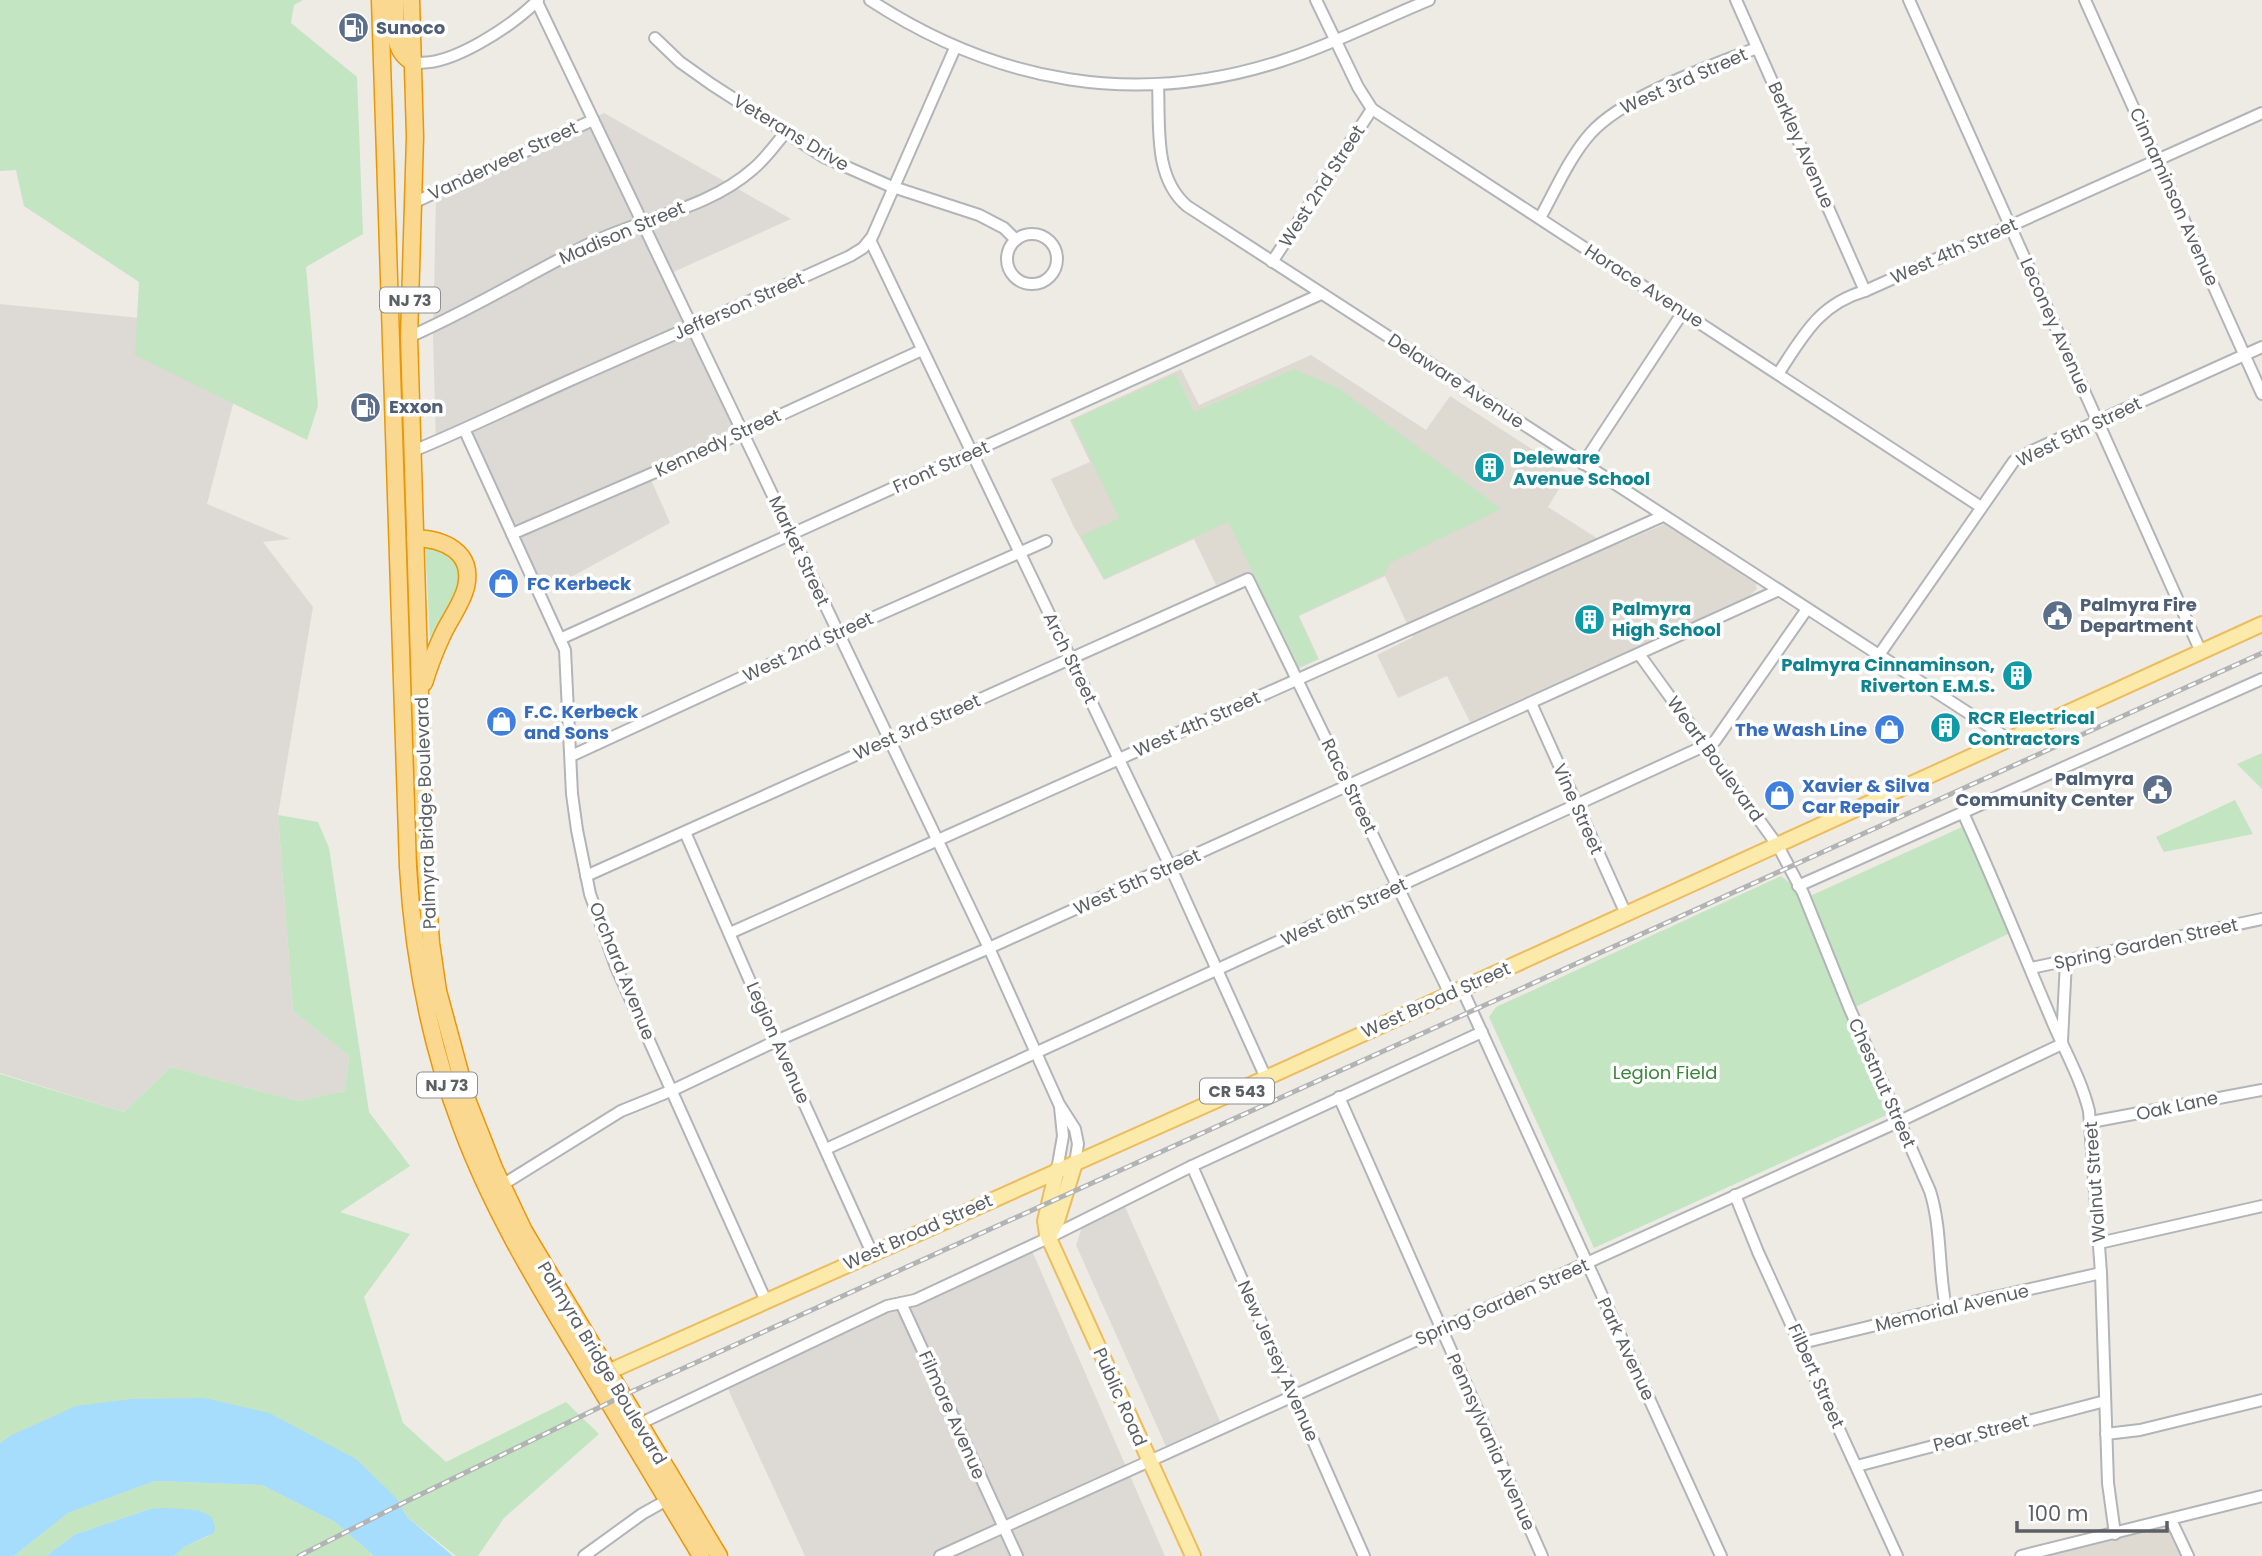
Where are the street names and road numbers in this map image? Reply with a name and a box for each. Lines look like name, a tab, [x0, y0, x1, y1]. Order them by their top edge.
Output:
street label: West 3rd Street	[1616, 41, 1751, 120]
street label: Berkley Avenue	[1762, 77, 1841, 212]
street label: Veterans Drive	[729, 88, 854, 177]
street label: Cinnaminson Avenue	[2124, 104, 2225, 290]
street label: Vanderveer Street	[424, 115, 582, 206]
street label: West 2nd Street	[1273, 120, 1370, 252]
street label: Madison Street	[555, 195, 688, 270]
street label: West 4th Street	[1886, 211, 2021, 290]
street label: Horace Avenue	[1580, 238, 1709, 333]
street label: Leconey Avenue	[2014, 254, 2097, 398]
street label: Jefferson Street	[670, 266, 808, 346]
road number: NJ 73	[380, 288, 440, 312]
street label: Delaware Avenue	[1383, 327, 1529, 434]
street label: West 5th Street	[2012, 390, 2146, 473]
street label: Kennedy Street	[651, 402, 785, 483]
street label: Front Street	[889, 434, 993, 499]
street label: Market Street	[763, 492, 836, 610]
street label: West 2nd Street	[739, 605, 877, 688]
street label: Arch Street	[1038, 608, 1103, 708]
street label: West 4th Street	[1129, 684, 1264, 763]
street label: West 3rd Street	[849, 687, 984, 766]
street label: Weart Boulevard	[1661, 691, 1770, 827]
street label: Palmyra Bridge Boulevard	[409, 696, 442, 930]
street label: Race Street	[1316, 734, 1383, 837]
street label: Vine Street	[1547, 759, 1610, 858]
street label: West 5th Street	[1069, 842, 1204, 921]
street label: West 6th Street	[1277, 871, 1411, 952]
street label: Orchard Avenue	[583, 898, 662, 1044]
street label: Spring Garden Street	[2052, 912, 2240, 975]
street label: West Broad Street	[1357, 955, 1514, 1044]
street label: Legion Avenue	[740, 978, 817, 1108]
street label: Chestnut Street	[1843, 1014, 1922, 1152]
road number: NJ 73	[417, 1072, 477, 1098]
road number: CR 543	[1200, 1078, 1274, 1104]
street label: Oak Lane	[2134, 1085, 2220, 1126]
street label: Walnut Street	[2078, 1121, 2111, 1243]
street label: West Broad Street	[839, 1187, 996, 1276]
street label: Spring Garden Street	[1411, 1252, 1593, 1351]
street label: Palmyra Bridge Boulevard	[532, 1257, 673, 1469]
street label: New Jersey Avenue	[1232, 1276, 1325, 1445]
street label: Memorial Avenue	[1873, 1278, 2031, 1337]
street label: Park Avenue	[1592, 1293, 1661, 1404]
street label: Filbert Street	[1782, 1320, 1851, 1432]
street label: Public Road	[1088, 1344, 1153, 1450]
street label: Filmore Avenue	[913, 1347, 992, 1483]
street label: Pennsylvania Avenue	[1441, 1349, 1542, 1534]
street label: Pear Street	[1930, 1408, 2031, 1457]

